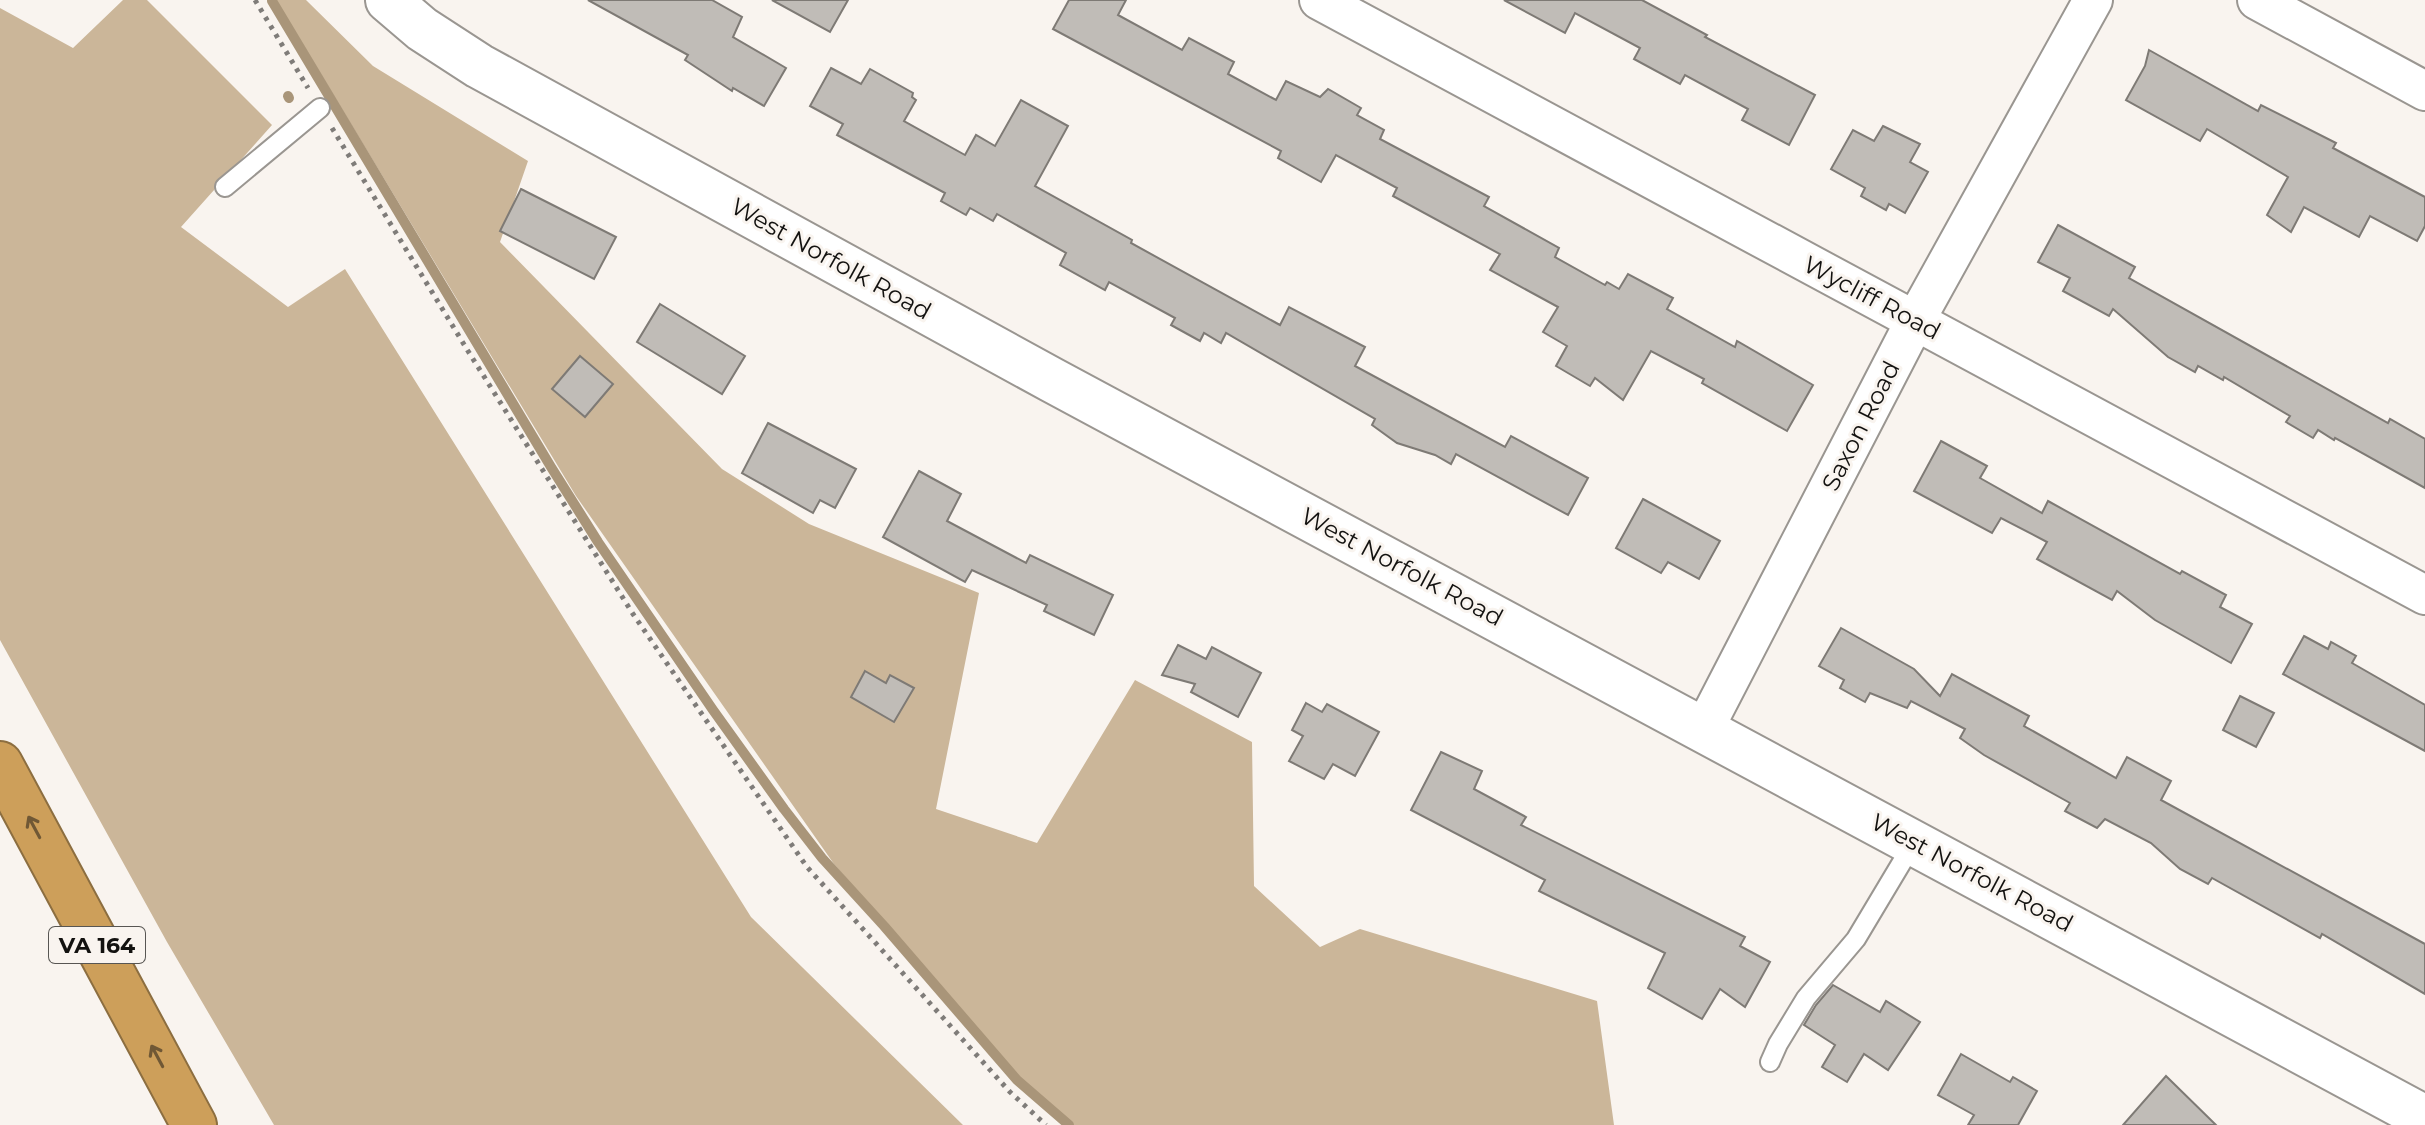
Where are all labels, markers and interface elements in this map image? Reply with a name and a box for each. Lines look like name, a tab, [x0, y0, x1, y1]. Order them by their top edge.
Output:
street label: West Norfolk Road	[726, 191, 936, 326]
street label: Wycliff Road	[1799, 249, 1946, 346]
street label: Saxon Road	[1815, 356, 1906, 495]
street label: West Norfolk Road	[1296, 501, 1508, 632]
street label: West Norfolk Road	[1866, 807, 2078, 938]
one-way arrow	[25, 816, 41, 840]
road number: VA 164	[49, 927, 145, 963]
one-way arrow	[148, 1045, 164, 1069]

